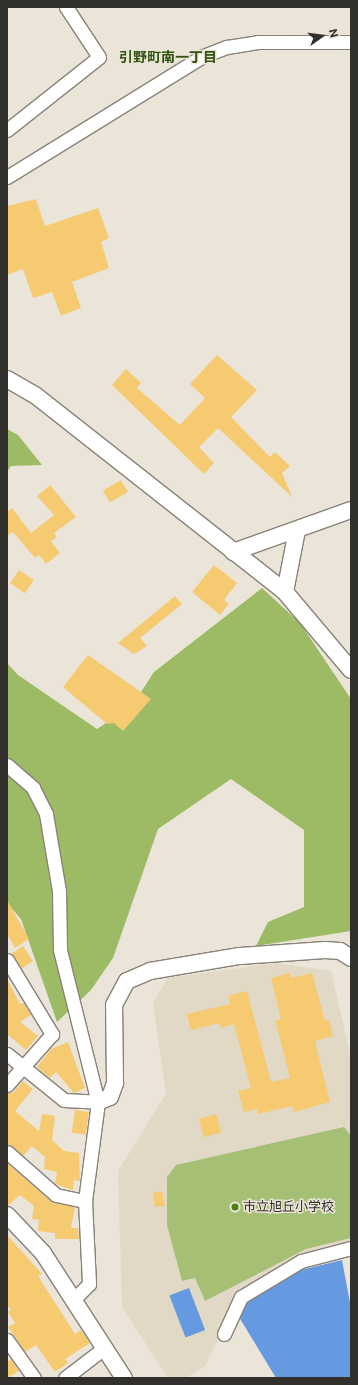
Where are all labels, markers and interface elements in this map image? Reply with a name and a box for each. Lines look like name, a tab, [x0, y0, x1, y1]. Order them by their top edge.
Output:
north arrow	[302, 16, 342, 56]
text: N	[327, 27, 341, 39]
district label: 引野町南一丁目	[119, 49, 217, 65]
place label: 市立旭丘小学校	[243, 1199, 334, 1215]
marker: 市立旭丘小学校	[230, 1202, 240, 1212]

